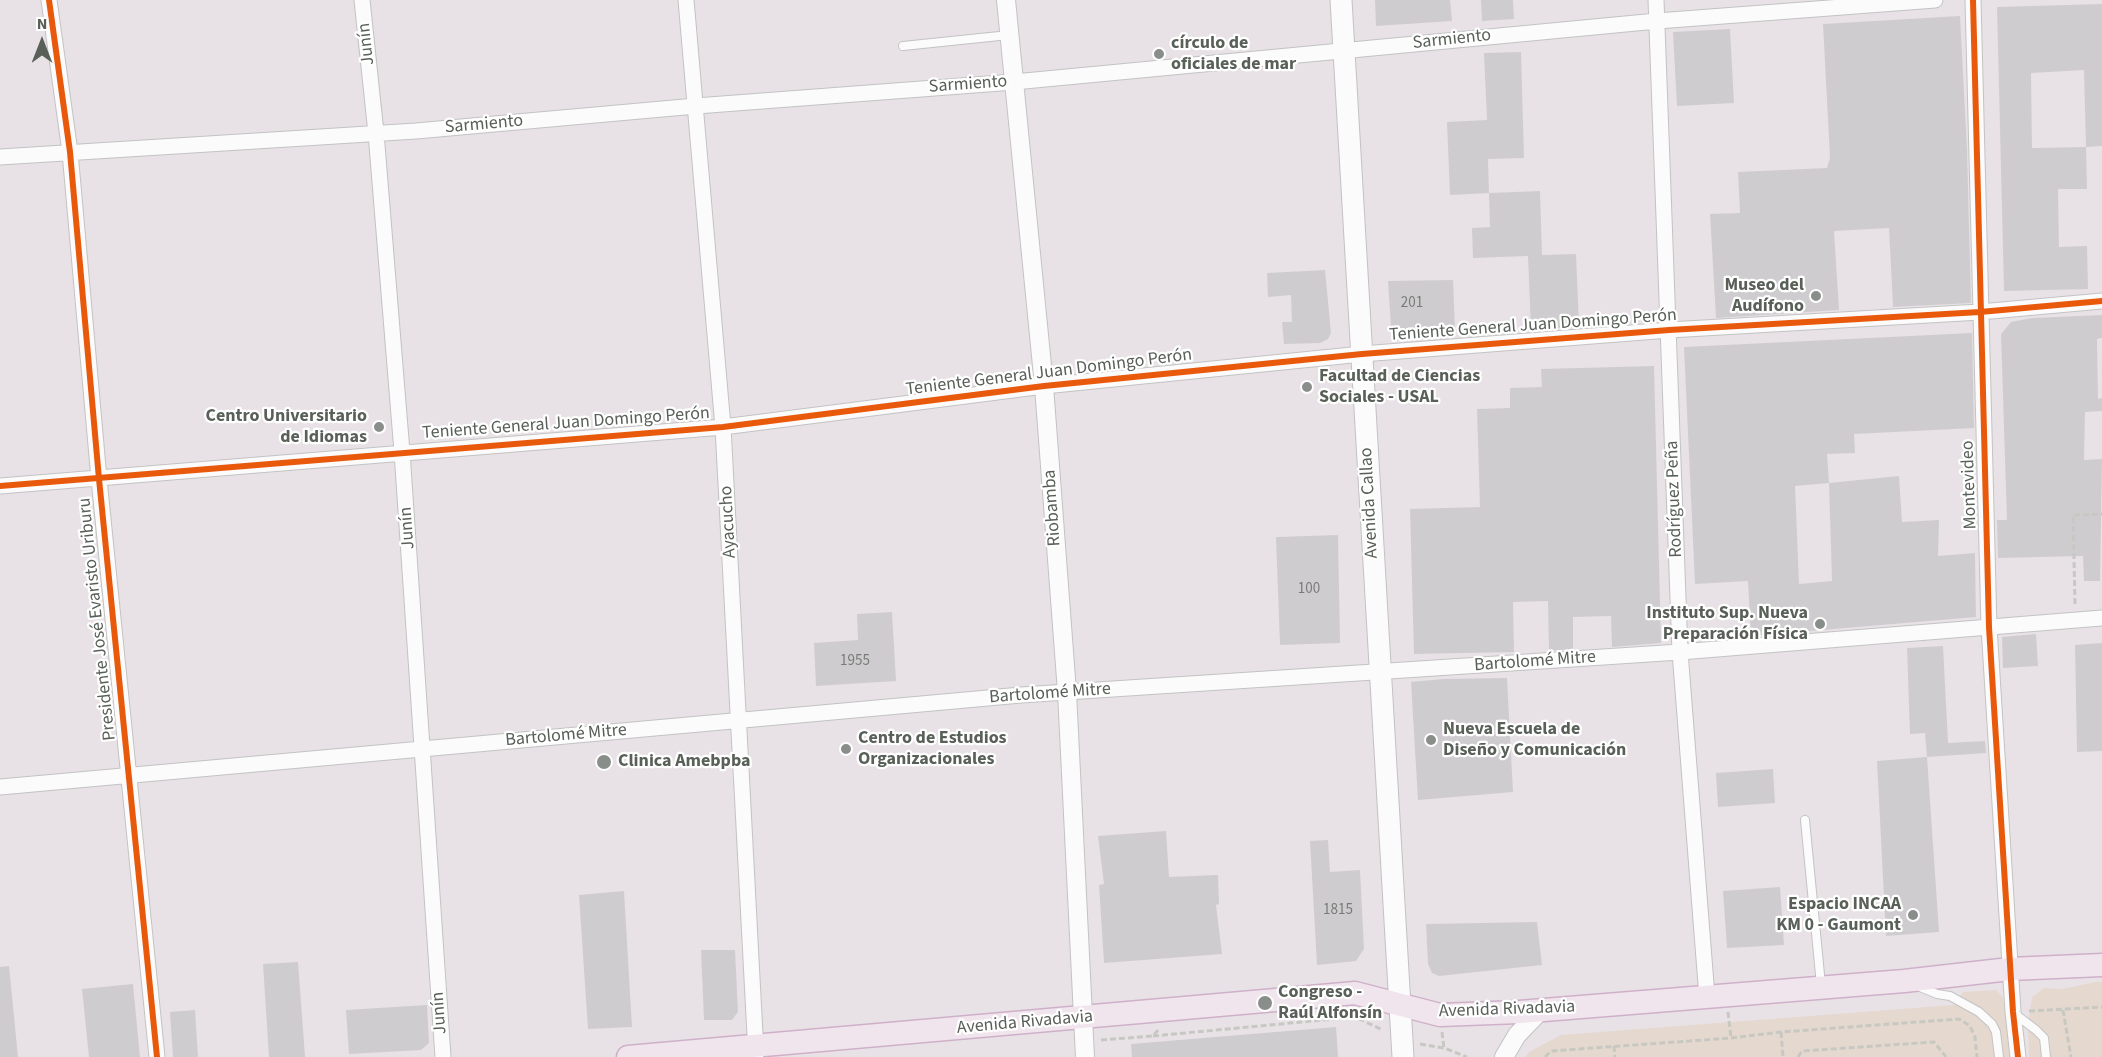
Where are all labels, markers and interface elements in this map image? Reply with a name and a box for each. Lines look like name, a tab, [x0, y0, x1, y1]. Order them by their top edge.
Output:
north arrow	[12, 12, 72, 72]
text: N	[37, 13, 47, 35]
street label: Junín	[354, 22, 380, 66]
street label: Sarmiento	[1412, 25, 1492, 55]
place label: círculo de oficiales de mar	[1171, 33, 1296, 76]
marker: círculo de oficiales de mar	[1152, 47, 1166, 61]
street label: Sarmiento	[928, 71, 1008, 99]
street label: Sarmiento	[444, 111, 524, 139]
place label: Museo del Audífono	[1724, 275, 1804, 318]
marker: Museo del Audífono	[1809, 289, 1823, 303]
house number: 201	[1401, 295, 1423, 313]
street label: Teniente General Juan Domingo Perón	[1389, 305, 1677, 347]
street label: Teniente General Juan Domingo Perón	[905, 345, 1193, 401]
place label: Facultad de Ciencias Sociales - USAL	[1319, 366, 1480, 409]
marker: Facultad de Ciencias Sociales - USAL	[1300, 380, 1314, 394]
street label: Teniente General Juan Domingo Perón	[422, 403, 710, 445]
place label: Centro Universitario de Idiomas	[206, 406, 367, 448]
marker: Centro Universitario de Idiomas	[372, 420, 386, 434]
street label: Rodríguez Peña	[1662, 440, 1688, 558]
street label: Montevideo	[1958, 440, 1982, 530]
street label: Avenida Callao	[1356, 447, 1384, 559]
street label: Riobamba	[1040, 469, 1066, 547]
street label: Ayacucho	[716, 485, 742, 559]
street label: Presidente José Evaristo Uriburu	[74, 496, 122, 742]
street label: Junín	[396, 506, 420, 550]
house number: 100	[1298, 581, 1320, 599]
place label: Instituto Sup. Nueva Preparación Física	[1646, 603, 1808, 646]
marker: Instituto Sup. Nueva Preparación Física	[1813, 617, 1827, 631]
street label: Bartolomé Mitre	[1473, 647, 1597, 677]
house number: 1955	[840, 653, 870, 671]
street label: Bartolomé Mitre	[988, 679, 1112, 709]
place label: Nueva Escuela de Diseño y Comunicación	[1443, 719, 1626, 762]
street label: Bartolomé Mitre	[504, 720, 628, 752]
place label: Centro de Estudios Organizacionales	[858, 728, 1007, 771]
marker: Nueva Escuela de Diseño y Comunicación	[1424, 733, 1438, 747]
marker: Centro de Estudios Organizacionales	[839, 742, 853, 756]
place label: Clinica Amebpba	[618, 751, 750, 773]
marker: Clinica Amebpba	[595, 753, 613, 771]
place label: Espacio INCAA KM 0 - Gaumont	[1776, 894, 1901, 936]
house number: 1815	[1323, 902, 1353, 920]
marker: Espacio INCAA KM 0 - Gaumont	[1906, 908, 1920, 922]
place label: Congreso - Raúl Alfonsín	[1278, 982, 1382, 1024]
street label: Junín	[428, 991, 452, 1035]
marker: Congreso - Raúl Alfonsín	[1256, 994, 1274, 1012]
street label: Avenida Rivadavia	[1438, 997, 1576, 1023]
street label: Avenida Rivadavia	[956, 1006, 1094, 1040]

